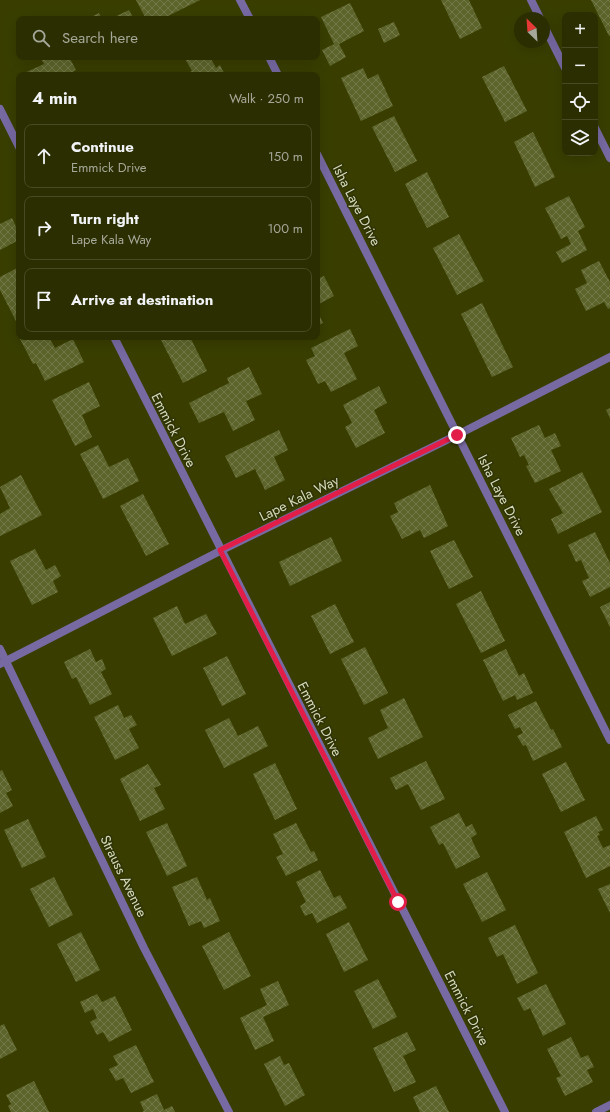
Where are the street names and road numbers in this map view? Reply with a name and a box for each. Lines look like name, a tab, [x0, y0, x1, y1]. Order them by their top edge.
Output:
street label: Isha Laye Drive	[328, 161, 386, 249]
street label: Emmick Drive	[147, 389, 201, 471]
street label: Isha Laye Drive	[473, 451, 531, 539]
street label: Lape Kala Way	[256, 470, 343, 526]
street label: Emmick Drive	[293, 678, 347, 760]
street label: Strauss Avenue	[96, 832, 152, 920]
street label: Emmick Drive	[440, 967, 494, 1049]

